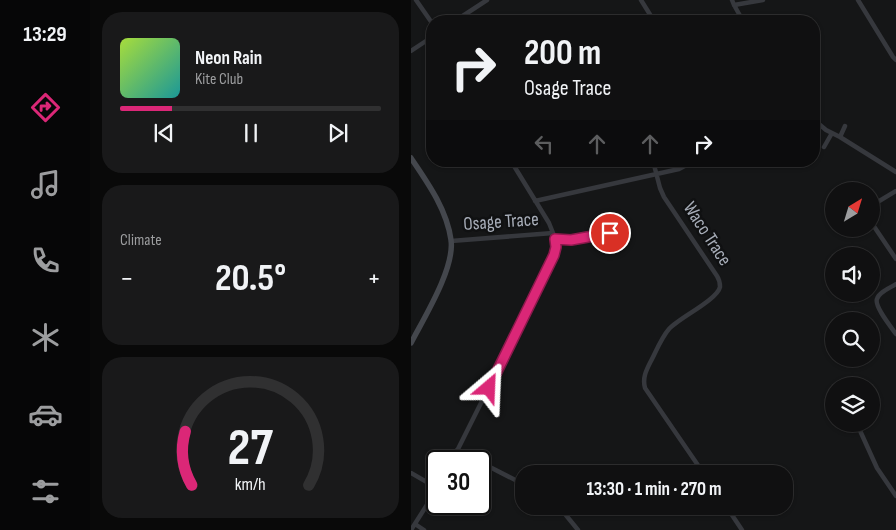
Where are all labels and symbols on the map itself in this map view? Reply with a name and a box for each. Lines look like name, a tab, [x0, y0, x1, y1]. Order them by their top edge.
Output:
north arrow	[825, 182, 880, 238]
street label: Waco Trace	[678, 198, 736, 270]
street label: Osage Trace	[463, 208, 539, 236]
pin	[589, 212, 631, 254]
position arrow	[462, 361, 514, 413]
speed limit sign: 30	[426, 450, 491, 515]

